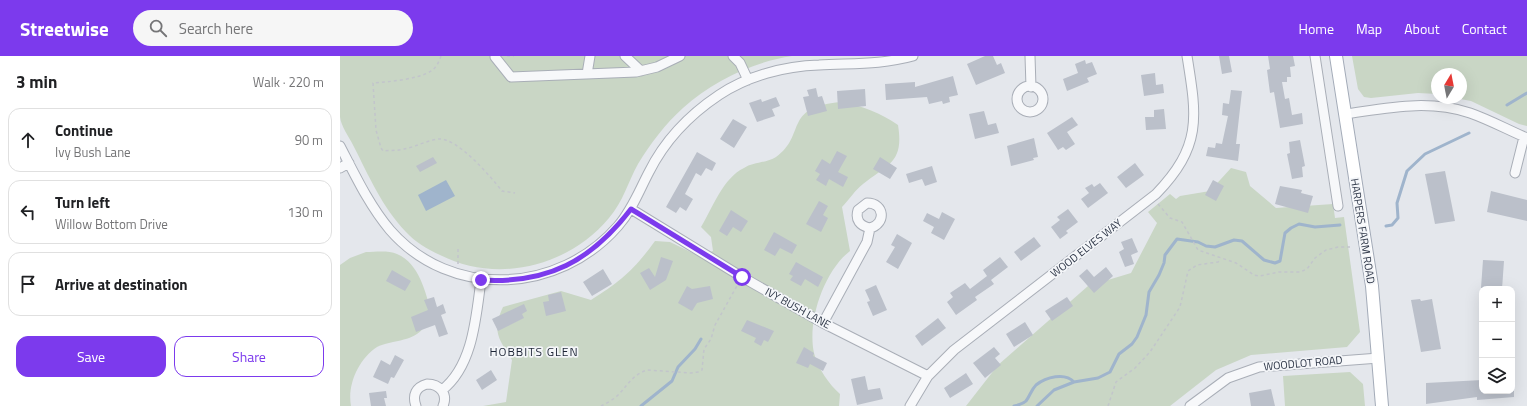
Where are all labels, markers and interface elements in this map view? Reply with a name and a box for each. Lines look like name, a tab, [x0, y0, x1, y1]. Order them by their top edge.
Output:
search box	[133, 10, 413, 46]
text: Streetwise	[20, 14, 109, 43]
icon: search	[147, 17, 169, 39]
text: Search here	[179, 17, 253, 40]
text: Home	[1299, 18, 1334, 39]
text: Map	[1356, 18, 1382, 39]
text: About	[1404, 18, 1440, 39]
text: Contact	[1462, 18, 1507, 39]
north arrow	[1431, 68, 1467, 104]
text: 3 min	[16, 69, 57, 95]
text: Walk · 220 m	[253, 72, 324, 92]
text: Continue	[55, 119, 113, 142]
icon: ahead	[17, 129, 39, 151]
text: 90 m	[295, 130, 323, 150]
text: Ivy Bush Lane	[55, 142, 131, 162]
street label: HARPERS FARM ROAD	[1347, 177, 1379, 285]
text: Turn left	[55, 191, 110, 214]
icon: left	[17, 201, 39, 223]
text: 130 m	[287, 202, 323, 222]
text: Willow Bottom Drive	[55, 214, 168, 234]
street label: WOOD ELVES WAY	[1047, 215, 1125, 281]
route start	[733, 268, 751, 286]
route end	[472, 271, 490, 289]
icon: arrive	[17, 273, 39, 295]
text: Arrive at destination	[55, 273, 188, 296]
street label: IVY BUSH LANE	[762, 283, 834, 333]
map controls	[1479, 286, 1515, 394]
button: +	[1479, 286, 1515, 322]
button: −	[1479, 322, 1515, 358]
button: Save	[16, 336, 166, 377]
button: Share	[174, 336, 324, 377]
district label: HOBBITS GLEN	[489, 342, 579, 361]
street label: WOODLOT ROAD	[1263, 352, 1343, 374]
button: layers	[1479, 358, 1515, 394]

